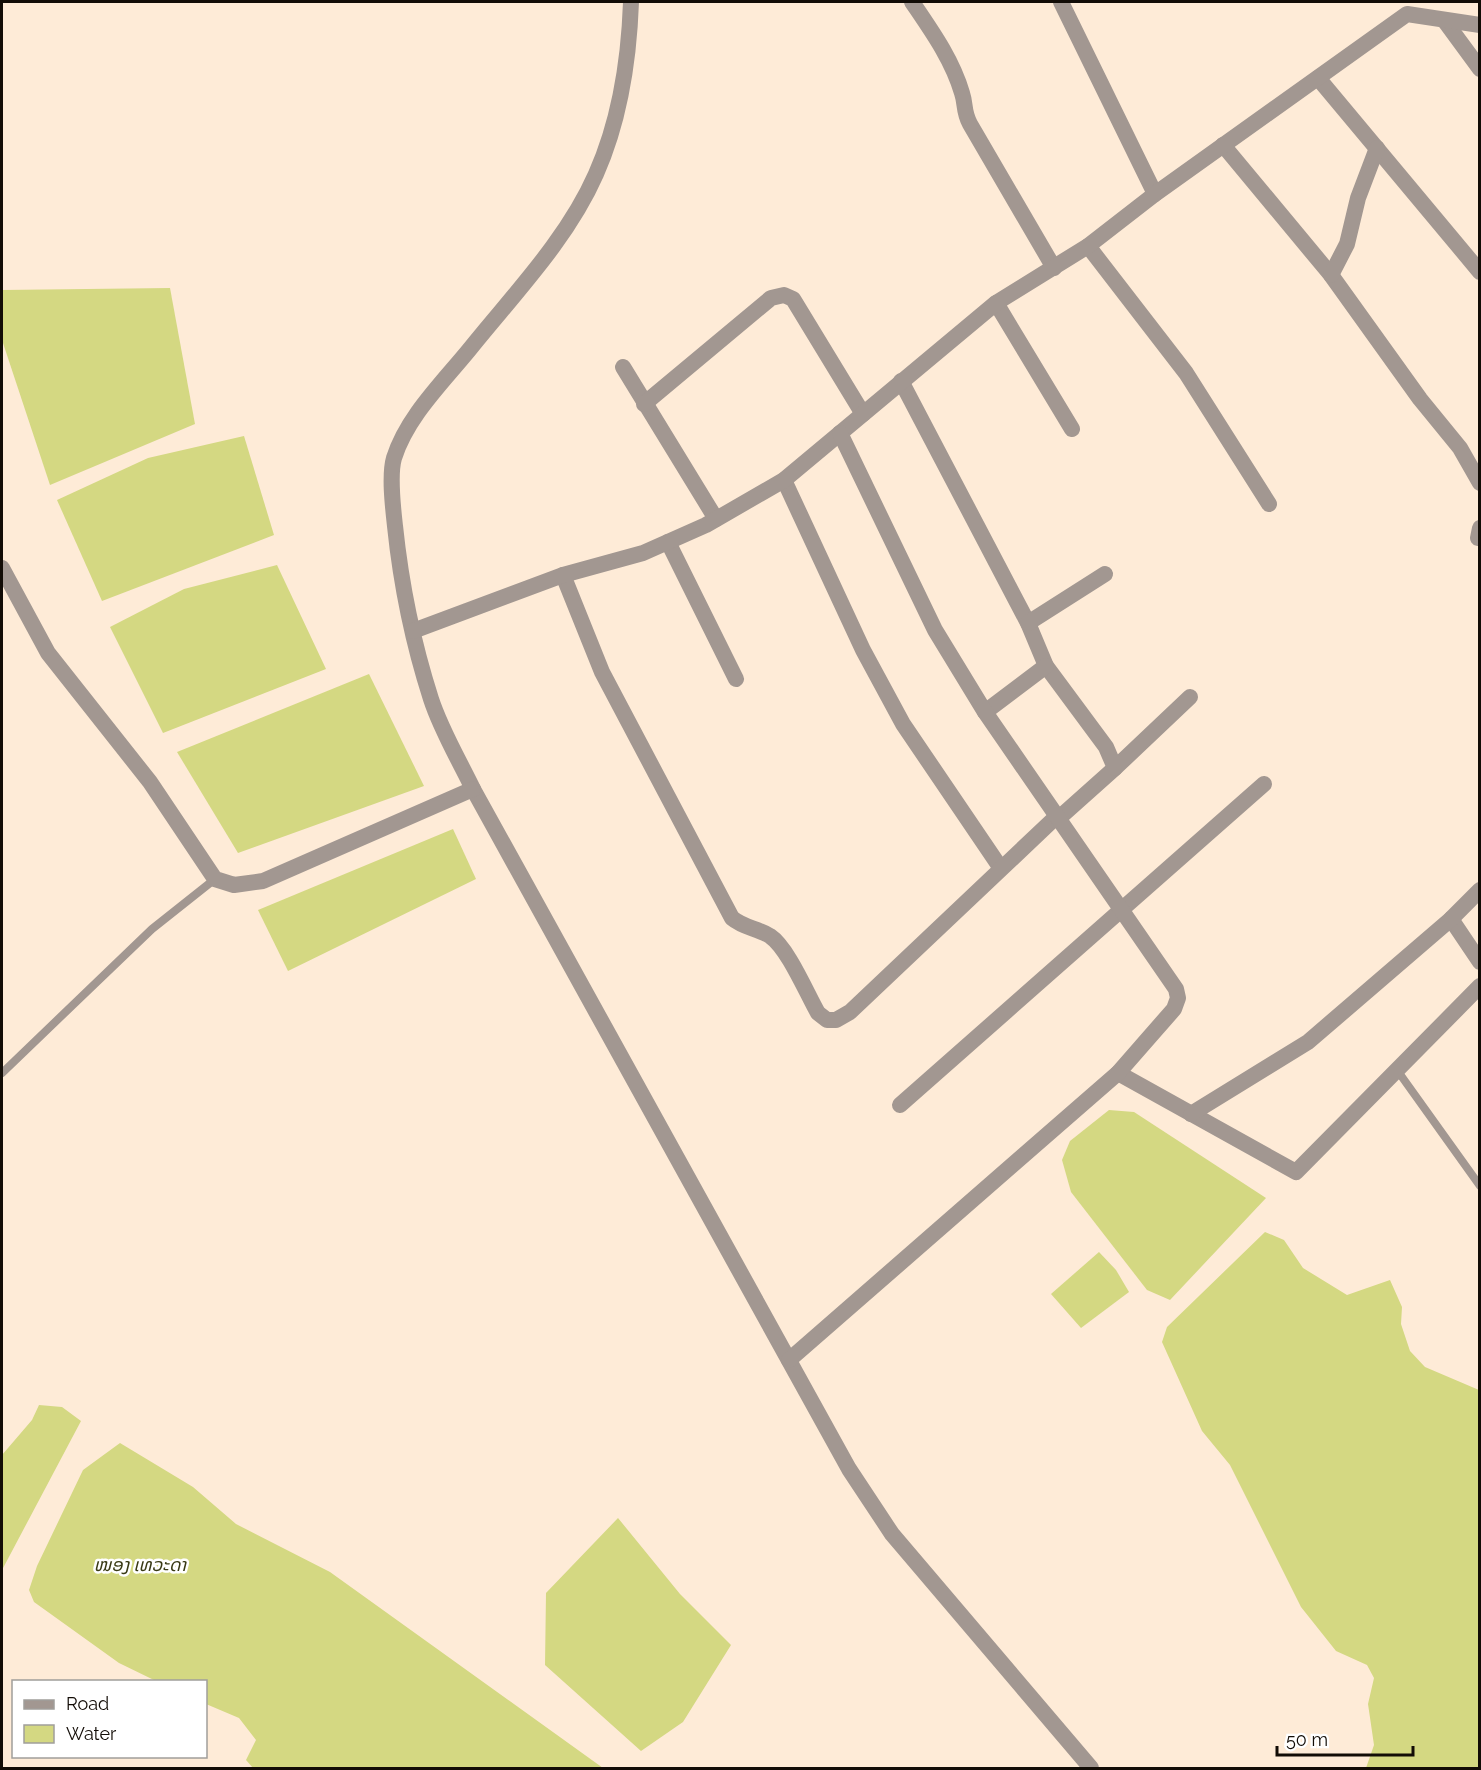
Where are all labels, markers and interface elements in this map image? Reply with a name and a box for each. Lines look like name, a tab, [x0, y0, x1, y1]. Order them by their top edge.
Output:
water label: ໜອງ ເທວະດາ	[94, 1554, 187, 1575]
legend	[12, 1680, 207, 1758]
text: Road	[66, 1693, 109, 1714]
scale bar	[1277, 1719, 1414, 1757]
text: Water	[66, 1723, 117, 1744]
text: 50 m	[1286, 1729, 1328, 1750]

